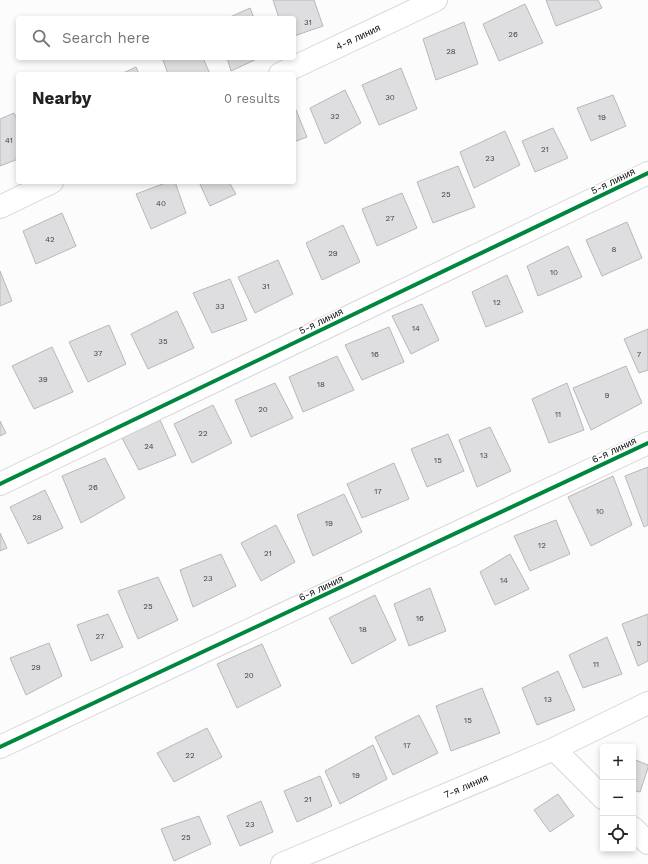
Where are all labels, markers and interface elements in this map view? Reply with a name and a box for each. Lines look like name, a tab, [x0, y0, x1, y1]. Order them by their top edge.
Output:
search box	[16, 16, 296, 60]
house number: 31	[304, 18, 312, 27]
street label: 4-я линия	[334, 22, 382, 52]
icon: search	[30, 27, 52, 49]
text: Search here	[62, 29, 150, 47]
house number: 26	[508, 30, 518, 39]
house number: 28	[446, 47, 456, 56]
text: Nearby	[32, 88, 91, 108]
text: 0 results	[224, 91, 280, 106]
house number: 30	[385, 93, 395, 102]
house number: 32	[330, 112, 340, 121]
house number: 19	[598, 113, 606, 122]
house number: 41	[5, 136, 13, 145]
house number: 21	[541, 145, 549, 154]
house number: 23	[485, 154, 495, 163]
street label: 5-я линия	[589, 166, 637, 196]
house number: 25	[441, 190, 451, 199]
house number: 40	[156, 199, 166, 208]
house number: 27	[386, 214, 395, 223]
house number: 42	[45, 235, 55, 244]
house number: 8	[612, 245, 617, 254]
house number: 29	[328, 249, 338, 258]
house number: 10	[550, 268, 558, 277]
house number: 31	[262, 282, 270, 291]
house number: 12	[493, 298, 501, 307]
house number: 33	[215, 302, 225, 311]
street label: 5-я линия	[297, 306, 345, 336]
house number: 14	[412, 324, 420, 333]
house number: 35	[158, 337, 168, 346]
house number: 37	[94, 349, 103, 358]
house number: 16	[371, 350, 379, 359]
house number: 7	[637, 350, 642, 359]
house number: 39	[38, 375, 48, 384]
house number: 18	[317, 380, 325, 389]
house number: 9	[605, 391, 610, 400]
house number: 20	[258, 405, 268, 414]
house number: 11	[555, 410, 561, 419]
house number: 22	[198, 429, 208, 438]
street label: 6-я линия	[590, 435, 638, 465]
house number: 24	[144, 442, 154, 451]
house number: 13	[480, 451, 488, 460]
house number: 15	[434, 456, 442, 465]
house number: 26	[88, 483, 98, 492]
house number: 17	[374, 487, 382, 496]
house number: 10	[596, 507, 604, 516]
house number: 28	[32, 513, 42, 522]
house number: 19	[325, 519, 333, 528]
house number: 12	[538, 541, 546, 550]
house number: 21	[264, 549, 272, 558]
street label: 6-я линия	[297, 573, 345, 603]
house number: 23	[203, 574, 213, 583]
house number: 14	[500, 576, 508, 585]
house number: 25	[143, 602, 153, 611]
house number: 16	[416, 614, 424, 623]
house number: 18	[359, 625, 367, 634]
house number: 27	[96, 632, 105, 641]
house number: 5	[637, 639, 642, 648]
house number: 11	[593, 660, 599, 669]
house number: 29	[31, 663, 41, 672]
house number: 20	[244, 671, 254, 680]
house number: 13	[544, 695, 552, 704]
house number: 15	[464, 716, 472, 725]
house number: 17	[403, 741, 411, 750]
map controls	[600, 744, 636, 852]
button: +	[600, 744, 636, 780]
house number: 22	[185, 751, 195, 760]
house number: 19	[352, 771, 360, 780]
street label: 7-я линия	[442, 772, 490, 800]
button: −	[600, 780, 636, 816]
house number: 21	[304, 795, 312, 804]
button: locate	[600, 816, 636, 852]
house number: 23	[245, 820, 255, 829]
house number: 25	[181, 833, 191, 842]

